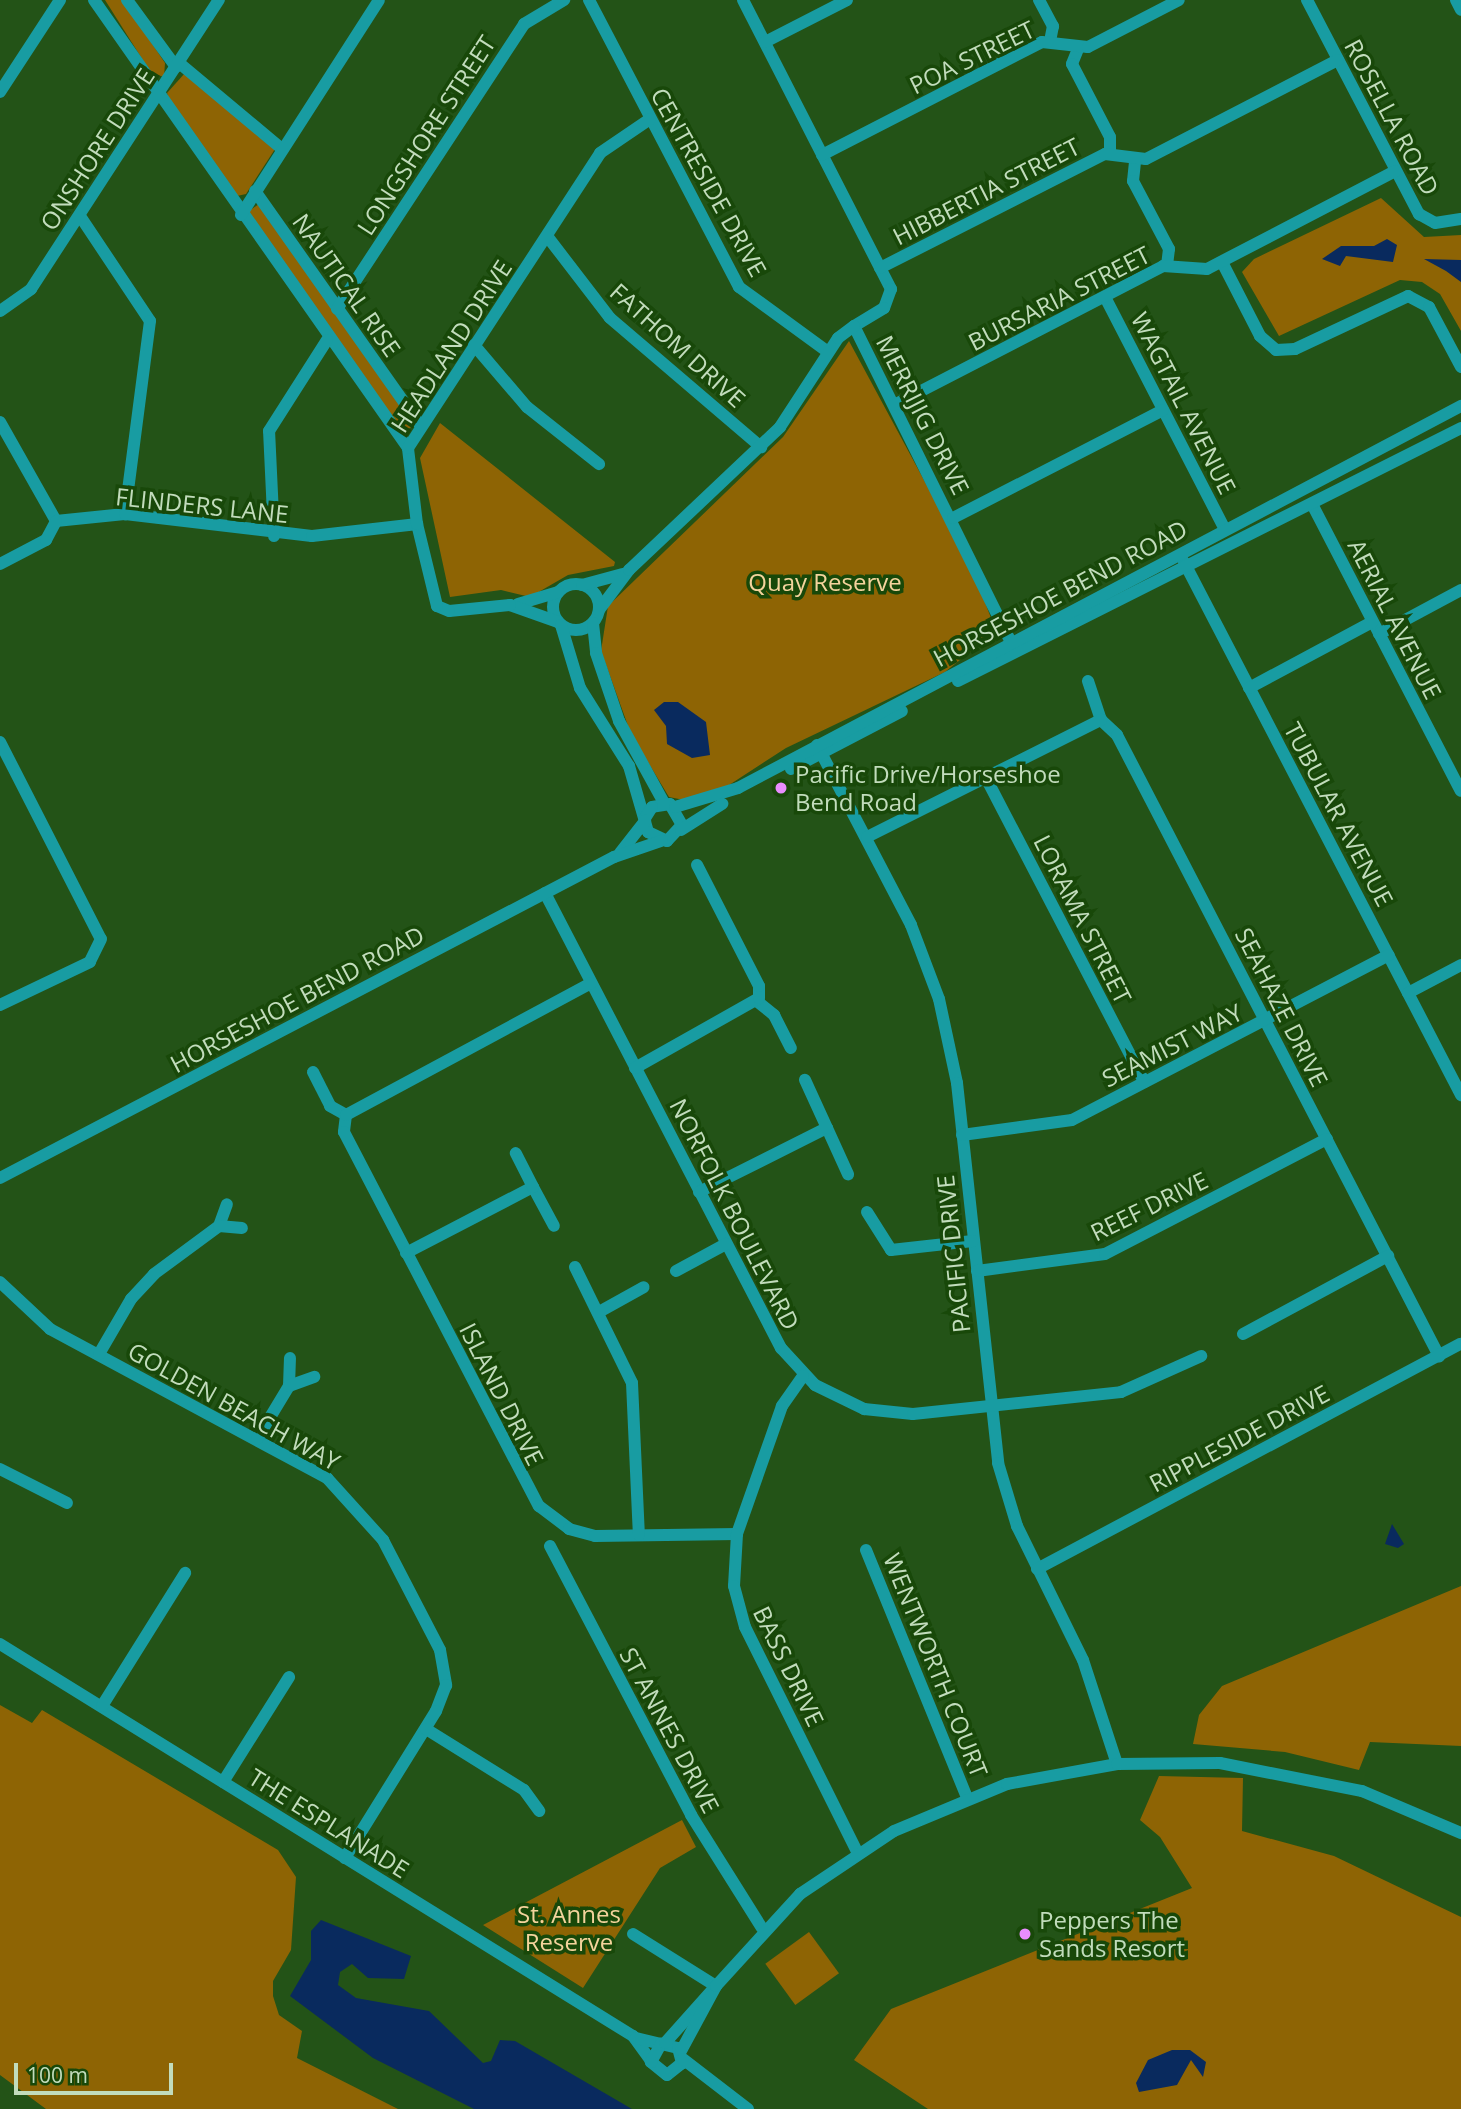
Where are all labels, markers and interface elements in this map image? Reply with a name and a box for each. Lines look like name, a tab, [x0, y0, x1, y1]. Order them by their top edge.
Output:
street label: POA STREET	[905, 14, 1039, 100]
street label: LONGSHORE STREET	[351, 30, 501, 240]
street label: ROSELLA ROAD	[1339, 34, 1445, 200]
street label: ONSHORE DRIVE	[34, 63, 160, 235]
street label: CENTRESIDE DRIVE	[645, 83, 773, 281]
street label: HIBBERTIA STREET	[888, 131, 1084, 251]
street label: NAUTICAL RISE	[287, 208, 407, 362]
street label: BURSARIA STREET	[963, 240, 1155, 356]
street label: HEADLAND DRIVE	[385, 254, 517, 438]
street label: FATHOM DRIVE	[605, 277, 751, 413]
street label: WAGTAIL AVENUE	[1126, 307, 1242, 499]
street label: MERRIJIG DRIVE	[871, 331, 975, 499]
street label: FLINDERS LANE	[114, 482, 290, 528]
street label: HORSESHOE BEND ROAD	[928, 514, 1192, 672]
street label: AERIAL AVENUE	[1342, 534, 1448, 704]
park label: Quay Reserve	[748, 568, 902, 596]
street label: TUBULAR AVENUE	[1278, 717, 1400, 911]
place label: Pacific Drive/Horseshoe Bend Road	[795, 760, 1061, 816]
marker: Pacific Drive/Horseshoe Bend Road	[773, 780, 789, 796]
street label: LORAMA STREET	[1028, 830, 1138, 1008]
street label: HORSESHOE BEND ROAD	[165, 920, 429, 1078]
street label: SEAHAZE DRIVE	[1230, 923, 1334, 1091]
street label: SEAMIST WAY	[1097, 997, 1247, 1093]
street label: NORFOLK BOULEVARD	[664, 1094, 806, 1334]
street label: REEF DRIVE	[1086, 1165, 1212, 1247]
street label: PACIFIC DRIVE	[930, 1174, 976, 1334]
street label: ISLAND DRIVE	[454, 1318, 550, 1470]
street label: GOLDEN BEACH WAY	[123, 1336, 345, 1476]
street label: RIPPLESIDE DRIVE	[1144, 1378, 1334, 1498]
street label: WENTWORTH COURT	[878, 1549, 994, 1781]
street label: BASS DRIVE	[748, 1601, 830, 1731]
street label: ST ANNES DRIVE	[614, 1642, 726, 1818]
street label: THE ESPLANADE	[244, 1762, 414, 1884]
park label: St. Annes Reserve	[517, 1900, 621, 1956]
place label: Peppers The Sands Resort	[1039, 1906, 1185, 1962]
marker: Peppers The Sands Resort	[1017, 1926, 1033, 1942]
scale bar	[18, 2050, 177, 2094]
text: 100 m	[27, 2061, 88, 2089]

